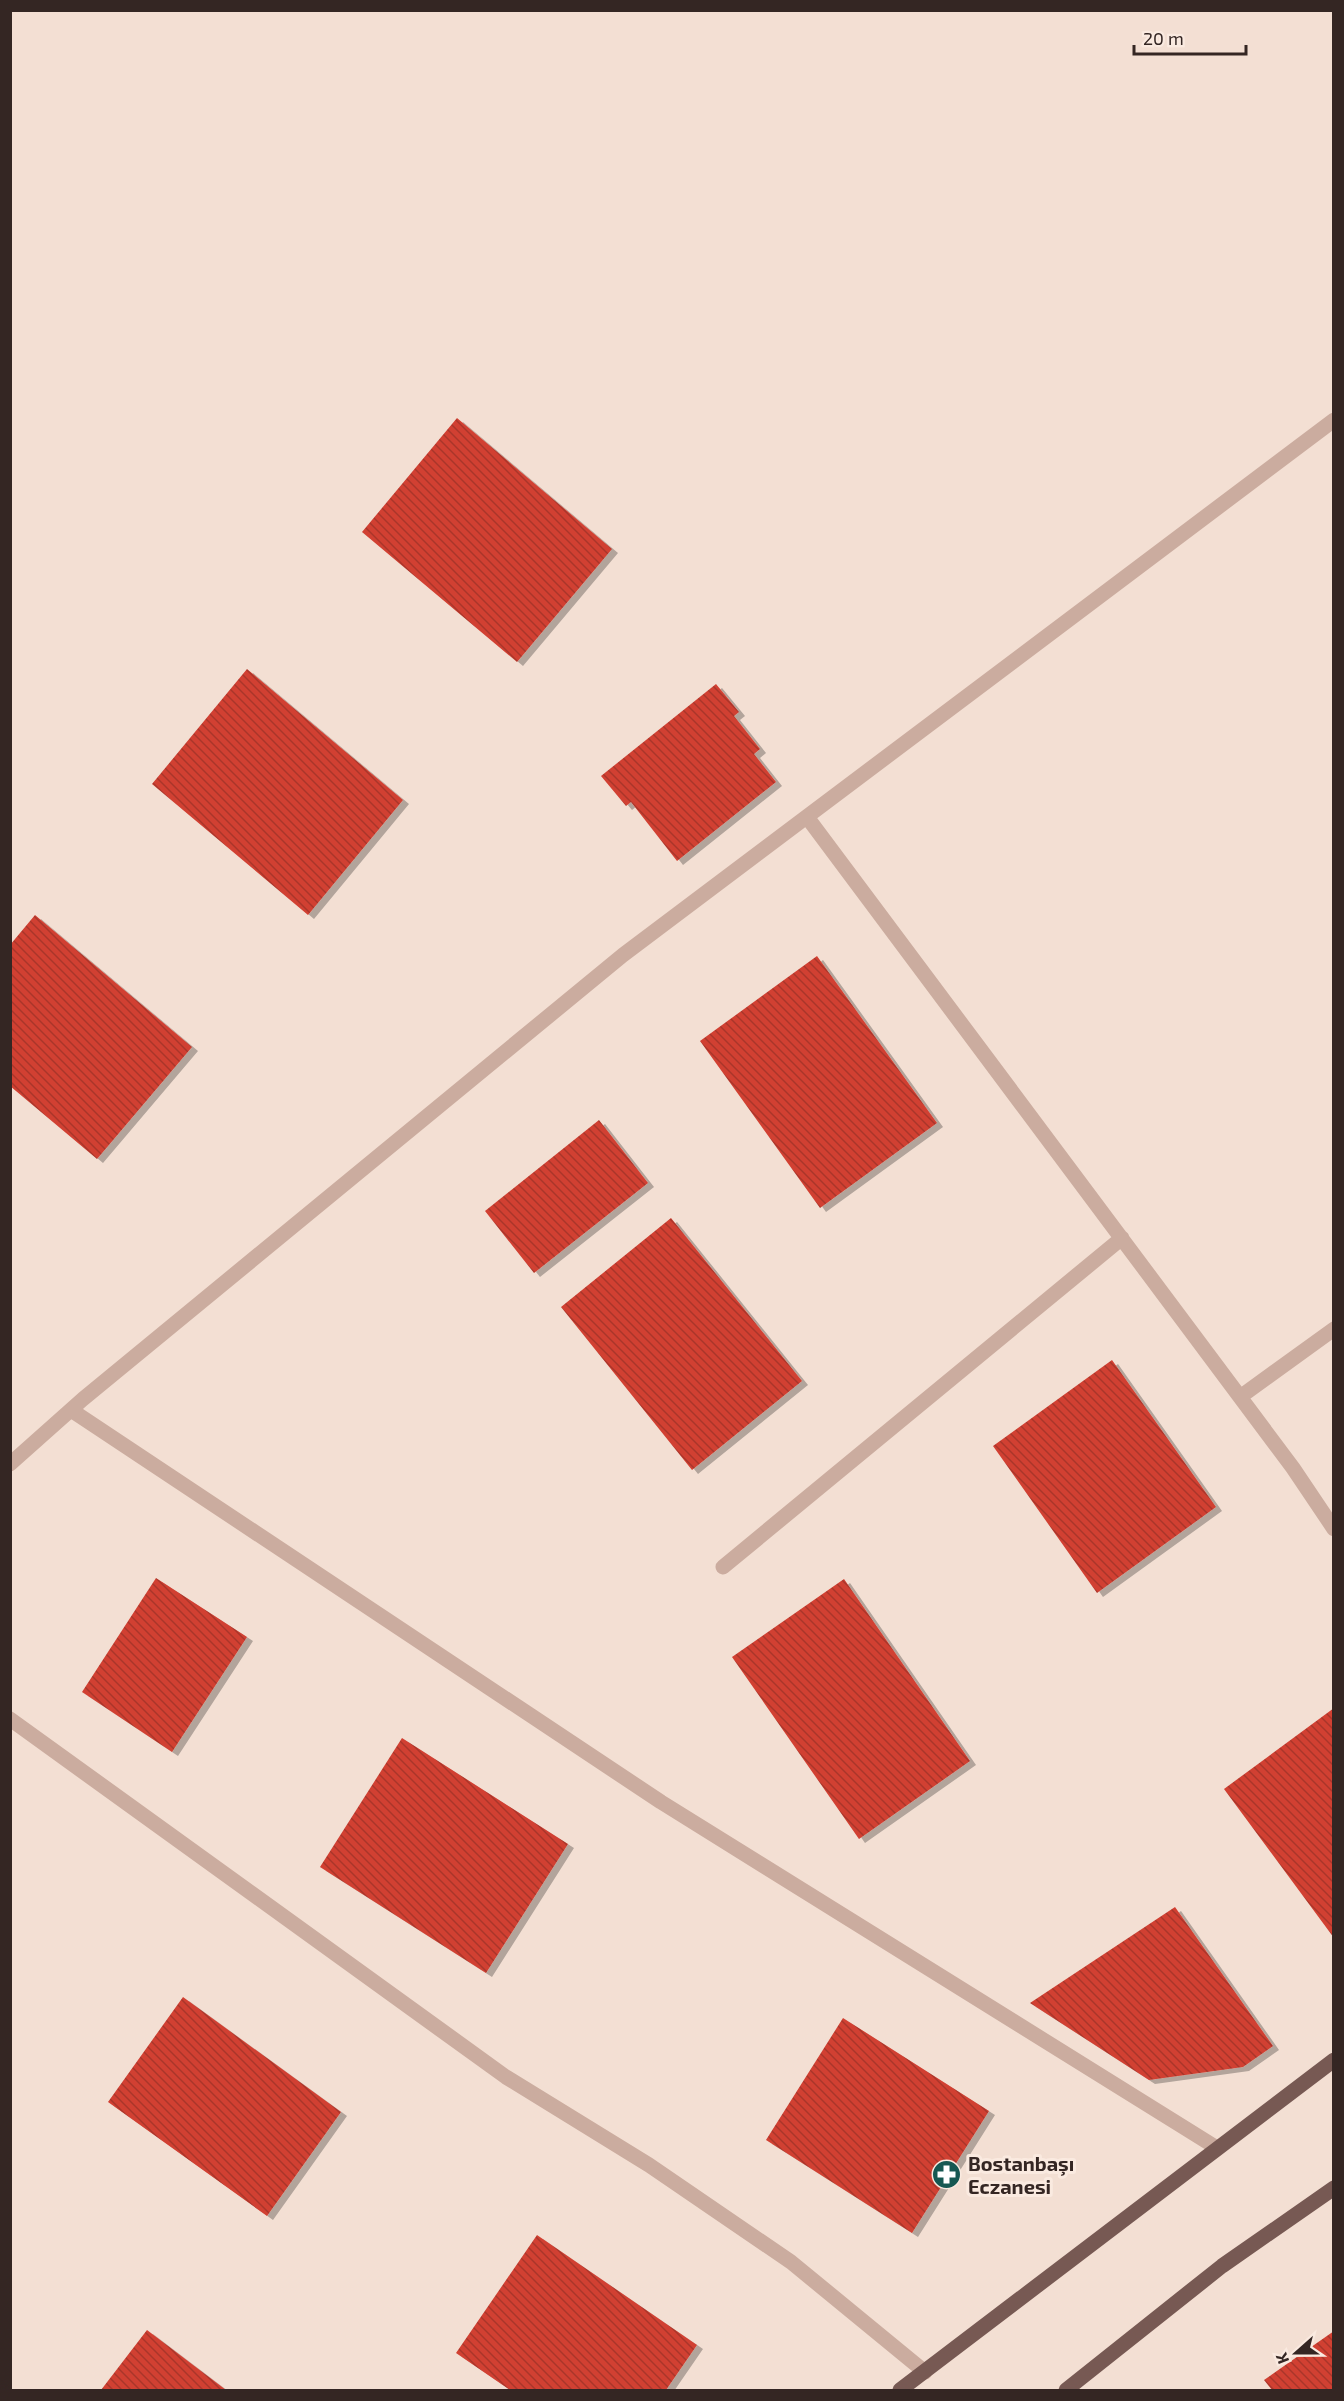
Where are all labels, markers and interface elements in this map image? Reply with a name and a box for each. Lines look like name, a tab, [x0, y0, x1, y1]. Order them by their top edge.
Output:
scale bar	[1134, 18, 1246, 56]
text: 20 m	[1143, 27, 1184, 49]
place label: Bostanbaşı Eczanesi	[968, 2151, 1074, 2198]
pharmacy icon: Bostanbaşı Eczanesi	[931, 2159, 963, 2191]
north arrow	[1266, 2323, 1326, 2383]
text: K	[1271, 2350, 1292, 2367]

